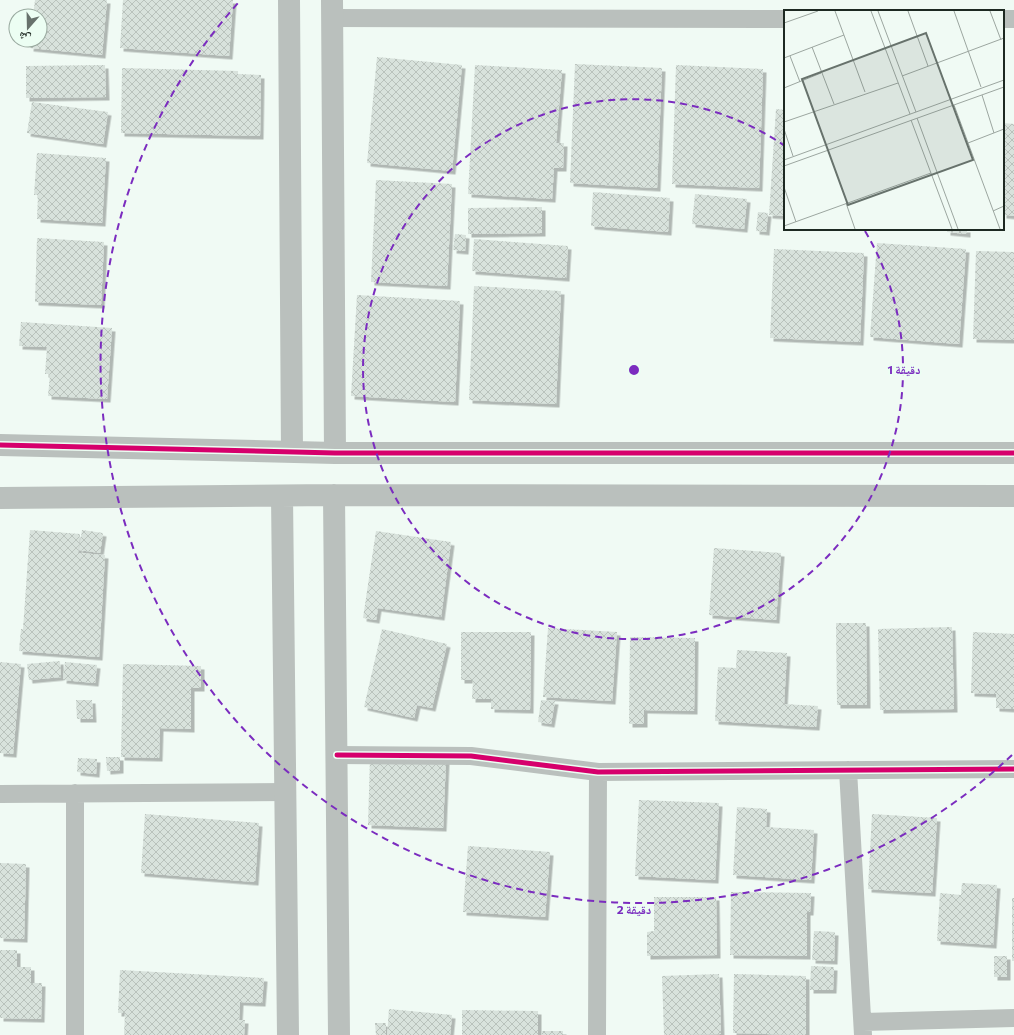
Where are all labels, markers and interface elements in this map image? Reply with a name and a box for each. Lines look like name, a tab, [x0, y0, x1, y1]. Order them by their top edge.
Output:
north arrow	[8, 8, 48, 48]
inset map	[784, 10, 1004, 230]
text: ش	[16, 28, 33, 46]
text: 1 دقيقة	[888, 362, 920, 377]
centre of rings	[627, 363, 641, 377]
text: 2 دقيقة	[617, 902, 651, 917]

